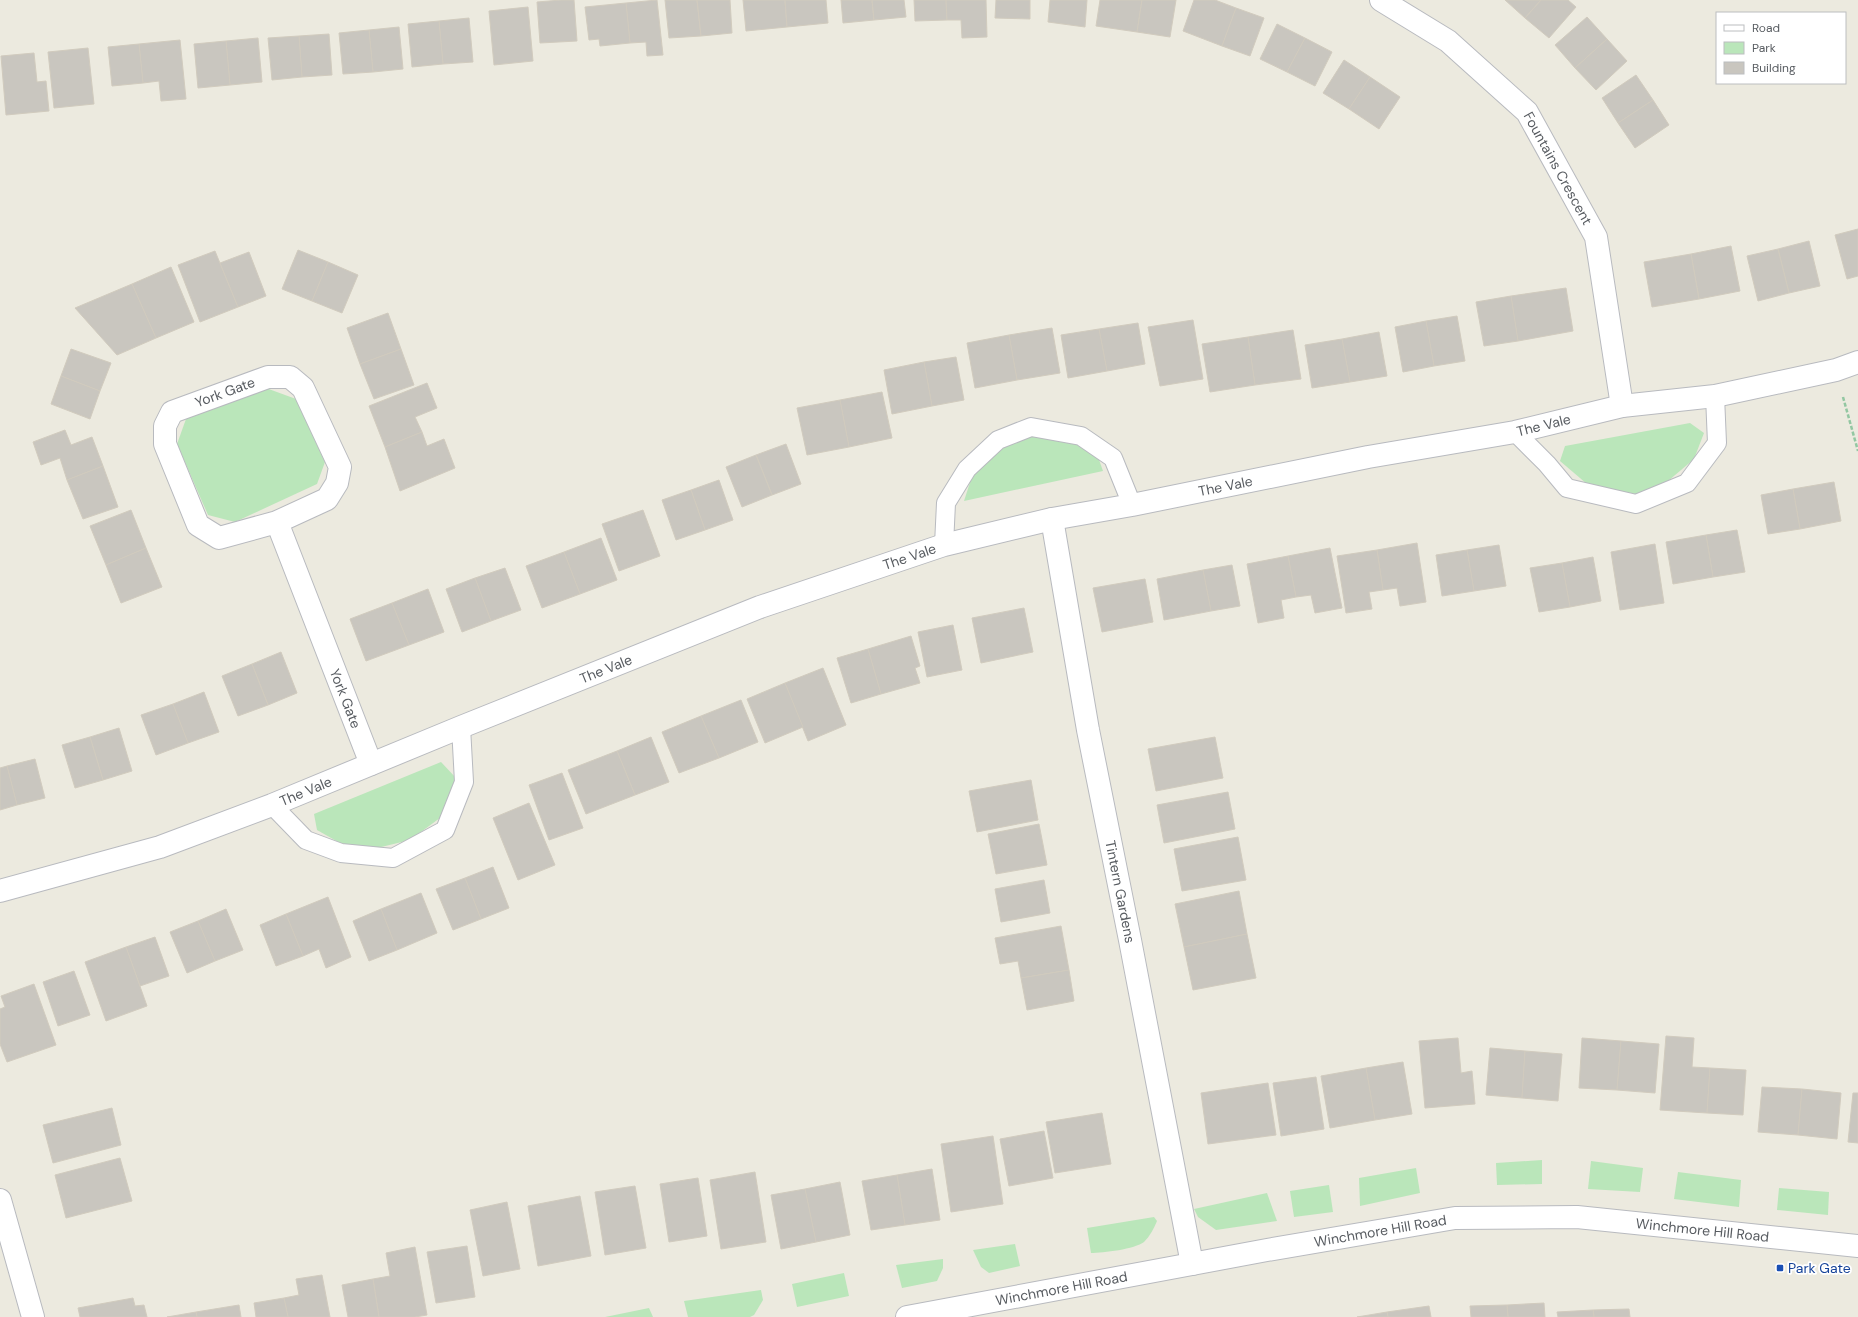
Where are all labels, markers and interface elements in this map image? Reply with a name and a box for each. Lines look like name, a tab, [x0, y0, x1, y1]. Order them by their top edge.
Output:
legend	[1716, 12, 1846, 84]
text: Road	[1752, 20, 1780, 36]
text: Park	[1752, 40, 1776, 56]
text: Building	[1752, 60, 1796, 76]
street label: Fountains Crescent	[1520, 109, 1596, 228]
street label: York Gate	[193, 373, 257, 411]
street label: The Vale	[1515, 410, 1572, 440]
street label: The Vale	[1197, 472, 1254, 500]
street label: The Vale	[881, 539, 938, 574]
street label: The Vale	[577, 650, 635, 687]
street label: York Gate	[326, 666, 365, 731]
street label: The Vale	[277, 772, 335, 810]
street label: Tintern Gardens	[1101, 839, 1139, 945]
street label: Winchmore Hill Road	[1313, 1211, 1448, 1251]
street label: Winchmore Hill Road	[1635, 1214, 1770, 1246]
place label: Park Gate	[1788, 1259, 1851, 1277]
marker: Park Gate	[1775, 1263, 1785, 1273]
street label: Winchmore Hill Road	[994, 1267, 1129, 1309]

